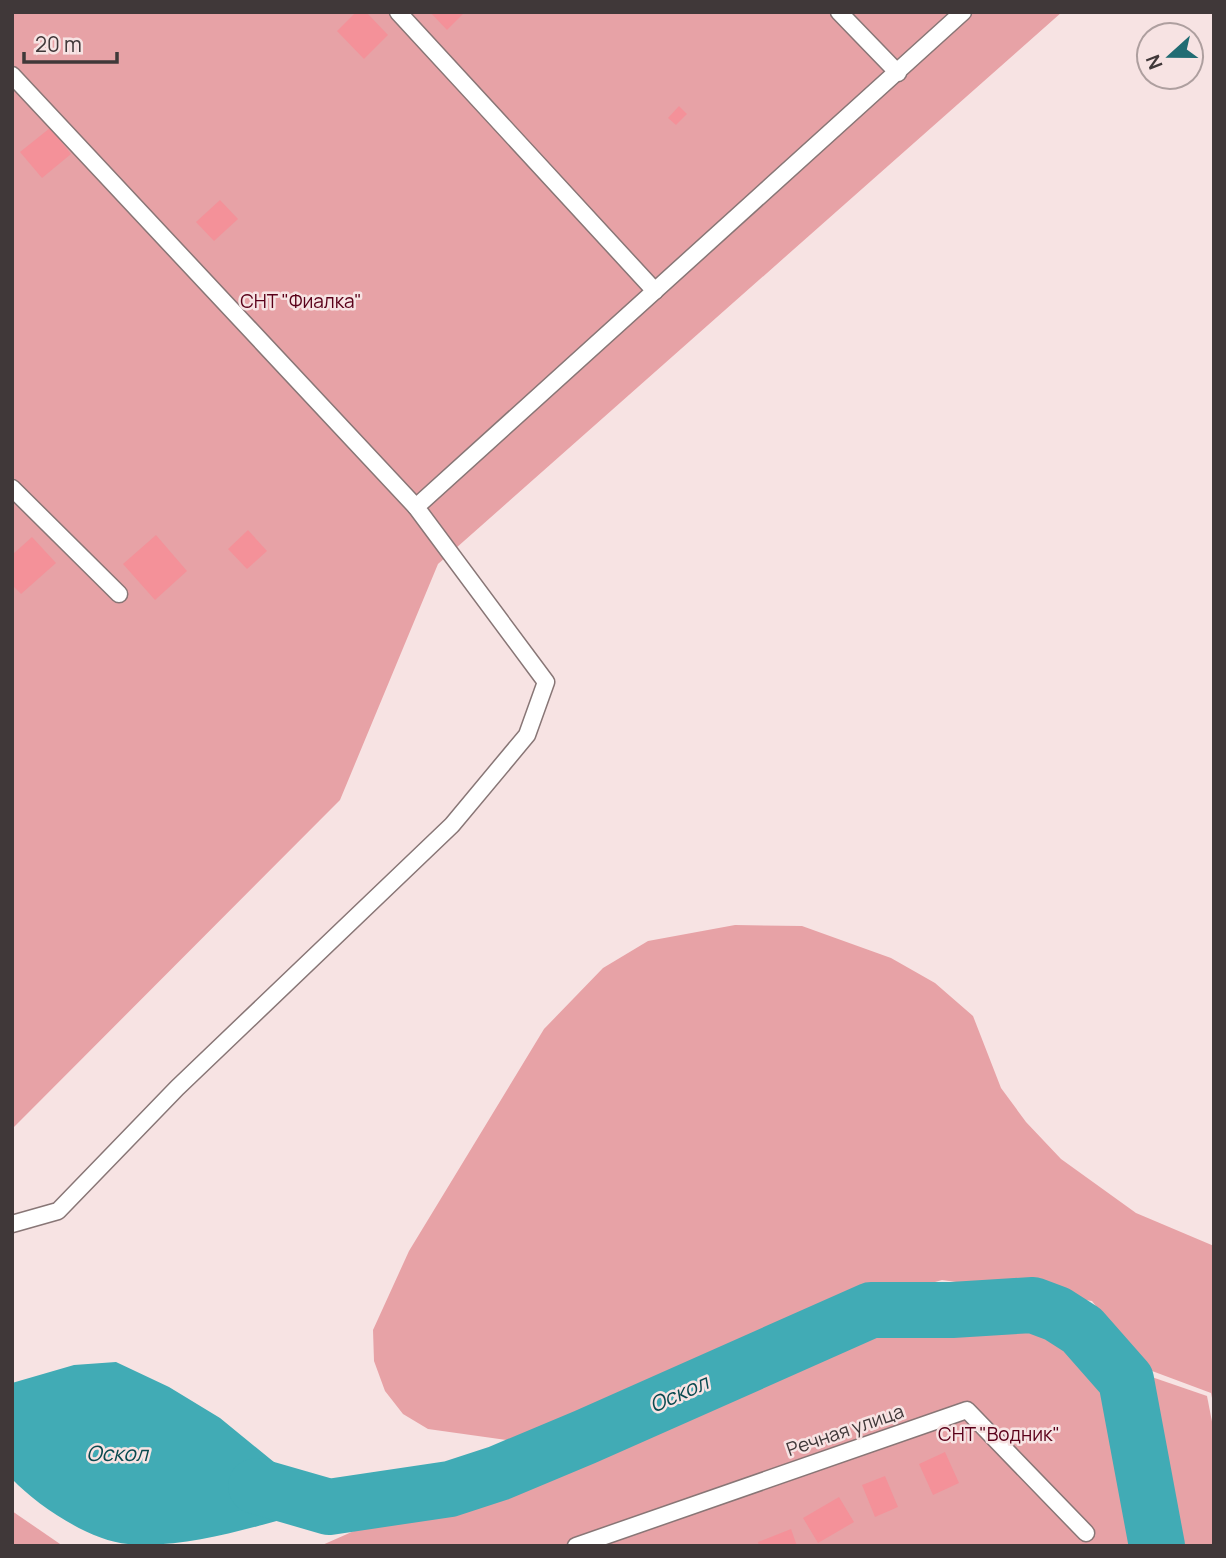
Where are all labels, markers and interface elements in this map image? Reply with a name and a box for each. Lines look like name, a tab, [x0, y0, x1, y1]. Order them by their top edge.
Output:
scale bar	[24, 21, 117, 65]
north arrow	[1135, 21, 1205, 91]
text: 20 m	[35, 30, 82, 58]
text: N	[1140, 51, 1169, 73]
park label: СНТ "Фиалка"	[240, 288, 362, 314]
water label: Оскол	[645, 1367, 714, 1418]
street label: Речная улица	[783, 1398, 907, 1462]
park label: СНТ "Водник"	[938, 1421, 1060, 1447]
water label: Оскол	[86, 1439, 150, 1467]

